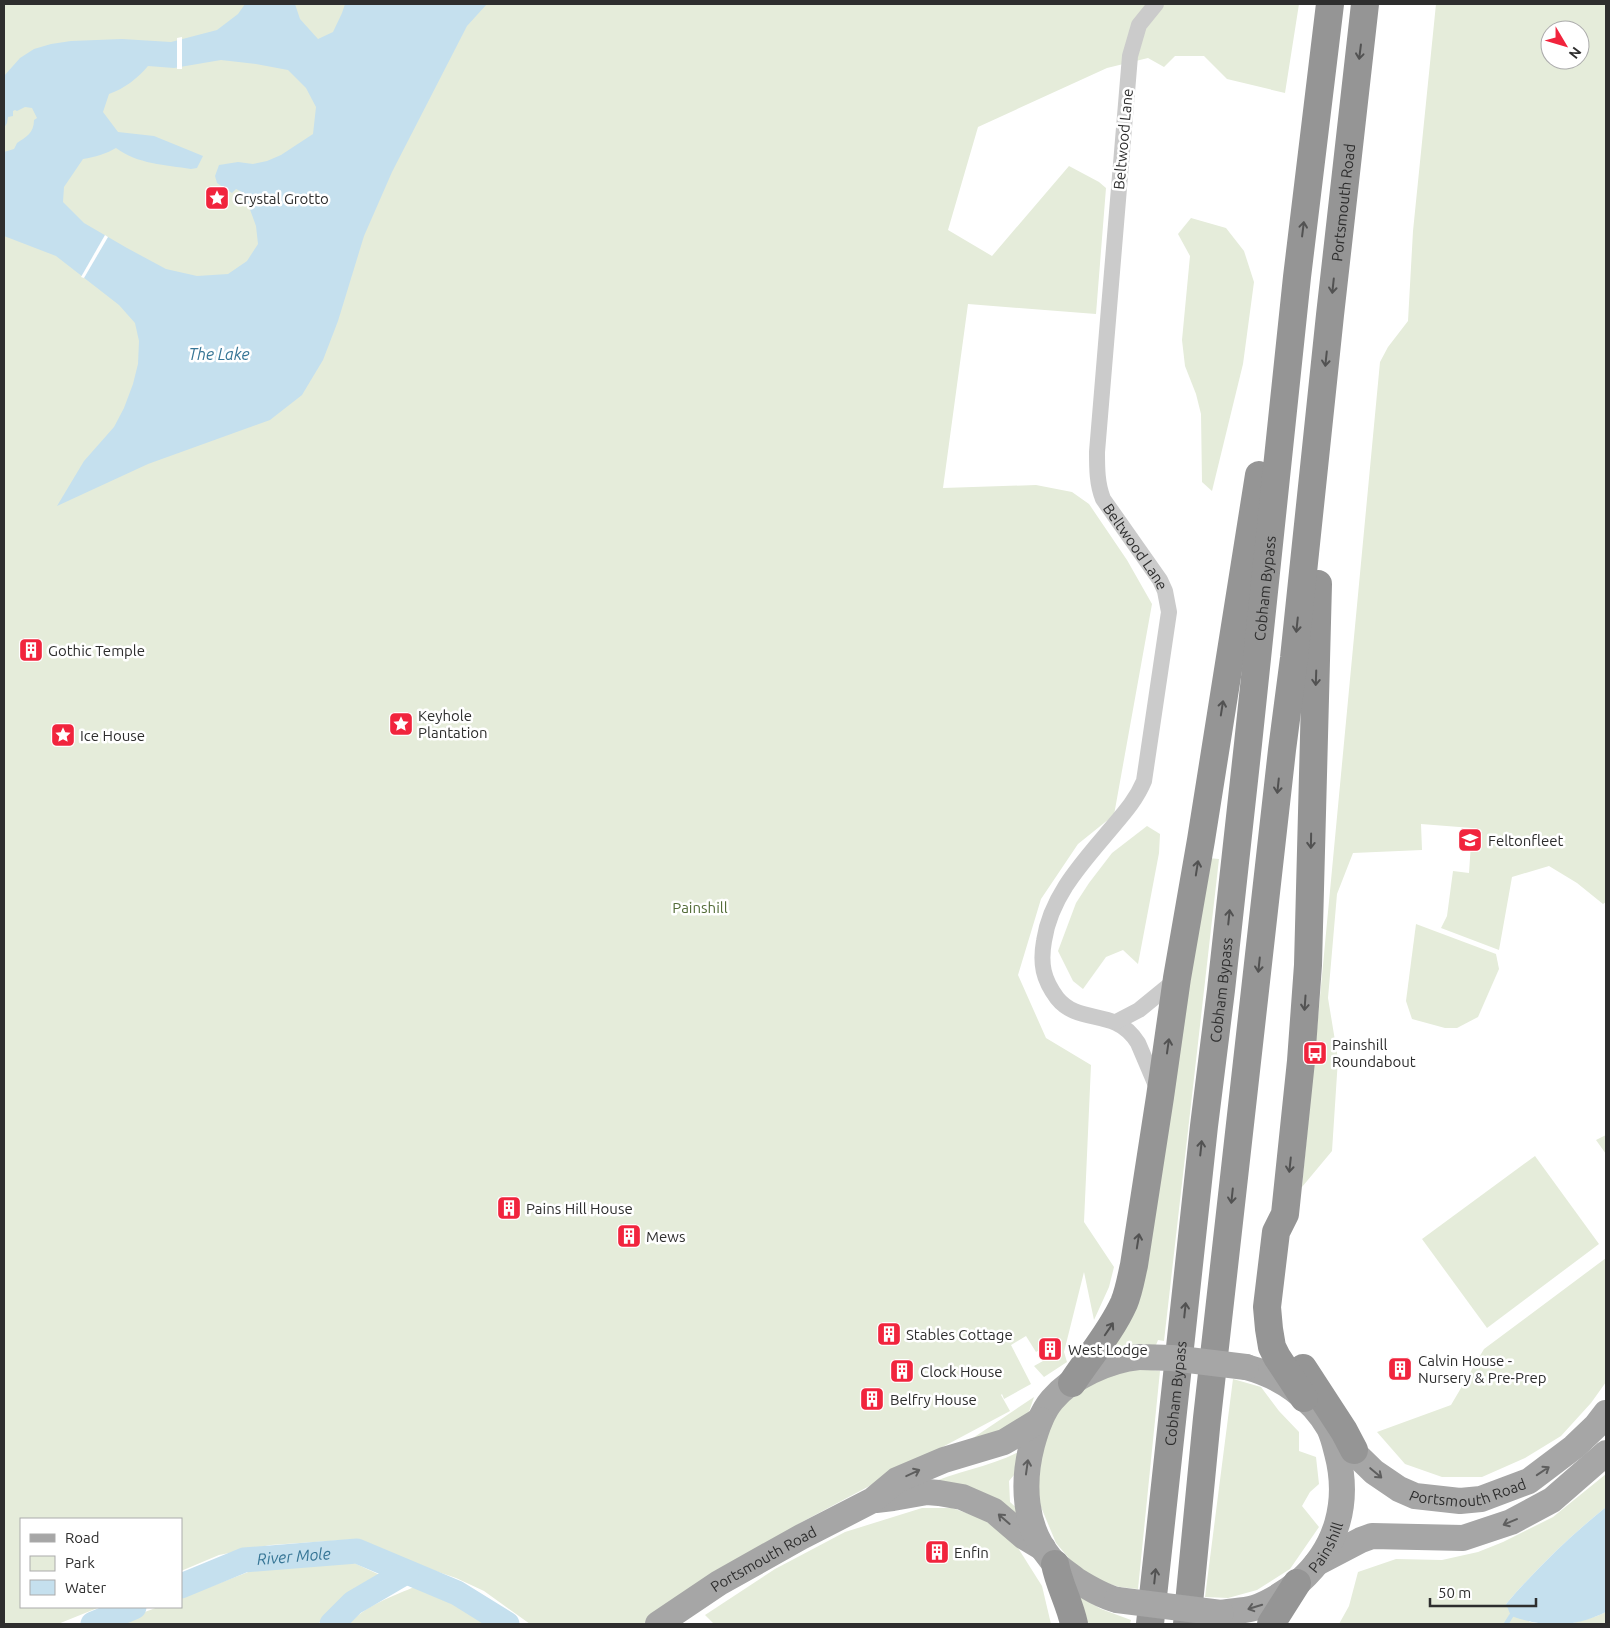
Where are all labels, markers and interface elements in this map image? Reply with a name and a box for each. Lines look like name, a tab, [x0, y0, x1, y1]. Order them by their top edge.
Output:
north arrow	[1540, 20, 1590, 70]
one-way arrow	[1355, 44, 1365, 60]
text: N	[1566, 44, 1585, 62]
street label: Beltwood Lane	[1110, 88, 1136, 190]
street label: Portsmouth Road	[1328, 143, 1358, 262]
place icon: Crystal Grotto	[204, 185, 230, 211]
place label: Crystal Grotto	[234, 190, 329, 207]
one-way arrow	[1298, 221, 1308, 237]
one-way arrow	[1328, 277, 1338, 293]
water label: The Lake	[188, 345, 250, 363]
one-way arrow	[1321, 350, 1331, 366]
street label: Beltwood Lane	[1100, 500, 1172, 592]
street label: Cobham Bypass	[1250, 535, 1278, 642]
one-way arrow	[1293, 616, 1302, 632]
building icon: Gothic Temple	[18, 637, 44, 663]
place label: Gothic Temple	[48, 642, 145, 659]
one-way arrow	[1311, 670, 1321, 686]
one-way arrow	[1217, 700, 1227, 716]
place label: Keyhole Plantation	[418, 707, 488, 741]
place icon: Keyhole Plantation	[388, 711, 414, 737]
place icon: Ice House	[50, 722, 76, 748]
place label: Ice House	[80, 727, 145, 744]
one-way arrow	[1273, 778, 1283, 794]
school or university icon: Feltonfleet	[1457, 827, 1483, 853]
place label: Feltonfleet	[1488, 832, 1563, 849]
one-way arrow	[1307, 833, 1316, 849]
one-way arrow	[1192, 861, 1202, 877]
park label: Painshill	[672, 899, 728, 916]
one-way arrow	[1224, 910, 1234, 926]
street label: Cobham Bypass	[1206, 937, 1235, 1043]
one-way arrow	[1254, 957, 1264, 973]
one-way arrow	[1301, 995, 1310, 1011]
place label: Painshill Roundabout	[1332, 1036, 1416, 1070]
one-way arrow	[1163, 1038, 1173, 1054]
bus stop icon: Painshill Roundabout	[1302, 1040, 1328, 1066]
one-way arrow	[1197, 1141, 1206, 1157]
one-way arrow	[1285, 1157, 1295, 1173]
one-way arrow	[1227, 1188, 1237, 1204]
building icon: Pains Hill House	[496, 1195, 522, 1221]
place label: Pains Hill House	[526, 1200, 633, 1217]
building icon: Mews	[616, 1223, 642, 1249]
place label: Mews	[646, 1228, 685, 1245]
one-way arrow	[1133, 1233, 1143, 1249]
one-way arrow	[1180, 1302, 1190, 1318]
building icon: Stables Cottage	[876, 1321, 902, 1347]
one-way arrow	[1104, 1322, 1114, 1336]
place label: Stables Cottage	[906, 1326, 1013, 1343]
building icon: West Lodge	[1037, 1336, 1063, 1362]
street label: Cobham Bypass	[1161, 1340, 1189, 1447]
place label: West Lodge	[1068, 1341, 1148, 1358]
place label: Calvin House - Nursery & Pre-Prep	[1418, 1352, 1547, 1386]
building icon: Calvin House - Nursery & Pre-Prep	[1387, 1356, 1413, 1382]
building icon: Clock House	[889, 1358, 915, 1384]
place label: Clock House	[920, 1363, 1002, 1380]
building icon: Belfry House	[859, 1386, 885, 1412]
place label: Belfry House	[890, 1391, 977, 1408]
one-way arrow	[1023, 1460, 1033, 1476]
one-way arrow	[1536, 1466, 1550, 1476]
one-way arrow	[905, 1468, 920, 1477]
one-way arrow	[1370, 1468, 1383, 1479]
street label: Portsmouth Road	[1407, 1474, 1528, 1510]
one-way arrow	[997, 1514, 1010, 1525]
legend	[20, 1518, 182, 1608]
one-way arrow	[1503, 1518, 1518, 1527]
street label: Painshill	[1304, 1520, 1346, 1576]
street label: Portsmouth Road	[707, 1522, 819, 1595]
text: Road	[65, 1529, 100, 1546]
building icon: Enfin	[924, 1539, 950, 1565]
water label: River Mole	[256, 1544, 331, 1568]
place label: Enfin	[954, 1544, 989, 1561]
text: Park	[65, 1554, 95, 1571]
one-way arrow	[1150, 1568, 1160, 1584]
scale bar	[1430, 1576, 1536, 1608]
text: Water	[65, 1579, 106, 1596]
text: 50 m	[1438, 1584, 1471, 1601]
one-way arrow	[1247, 1602, 1263, 1612]

